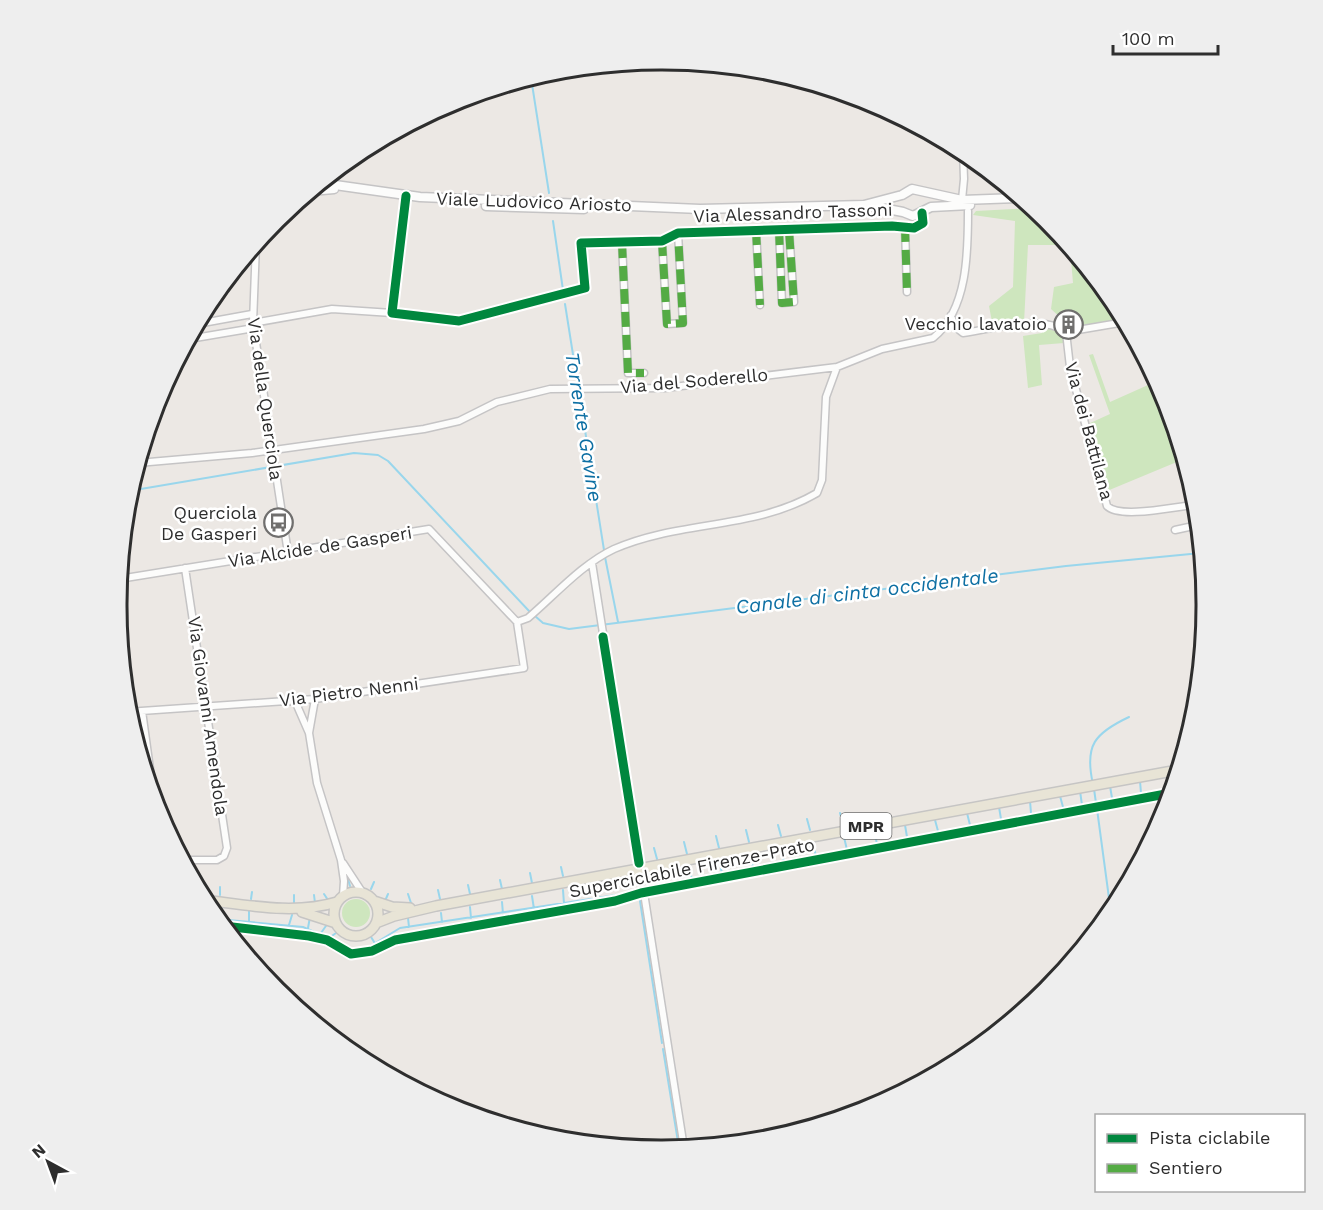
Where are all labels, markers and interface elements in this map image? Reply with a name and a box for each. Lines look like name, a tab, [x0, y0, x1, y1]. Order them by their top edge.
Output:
scale bar	[1113, 18, 1218, 56]
text: 100 m	[1122, 28, 1175, 49]
street label: Viale Ludovico Ariosto	[436, 188, 632, 215]
street label: Via Alessandro Tassoni	[693, 199, 893, 226]
building icon: Vecchio lavatoio	[1052, 308, 1084, 340]
place label: Vecchio lavatoio	[904, 313, 1047, 334]
street label: Via della Querciola	[244, 316, 287, 482]
water label: Torrente Gavine	[560, 350, 608, 504]
street label: Via dei Battilana	[1061, 359, 1118, 502]
street label: Via del Soderello	[619, 364, 769, 397]
place label: Querciola De Gasperi	[161, 502, 257, 544]
bus stop icon: Querciola De Gasperi	[262, 507, 294, 539]
street label: Via Alcide de Gasperi	[226, 522, 413, 571]
water label: Canale di cinta occidentale	[734, 563, 1000, 619]
street label: Via Giovanni Amendola	[184, 615, 233, 817]
street label: Via Pietro Nenni	[278, 673, 420, 710]
road number: MPR	[840, 813, 892, 839]
street label: Superciclabile Firenze-Prato	[567, 833, 816, 902]
legend	[1095, 1114, 1305, 1192]
text: Pista ciclabile	[1149, 1127, 1270, 1148]
north arrow	[18, 1132, 78, 1192]
text: N	[28, 1140, 49, 1162]
text: Sentiero	[1149, 1157, 1223, 1178]

